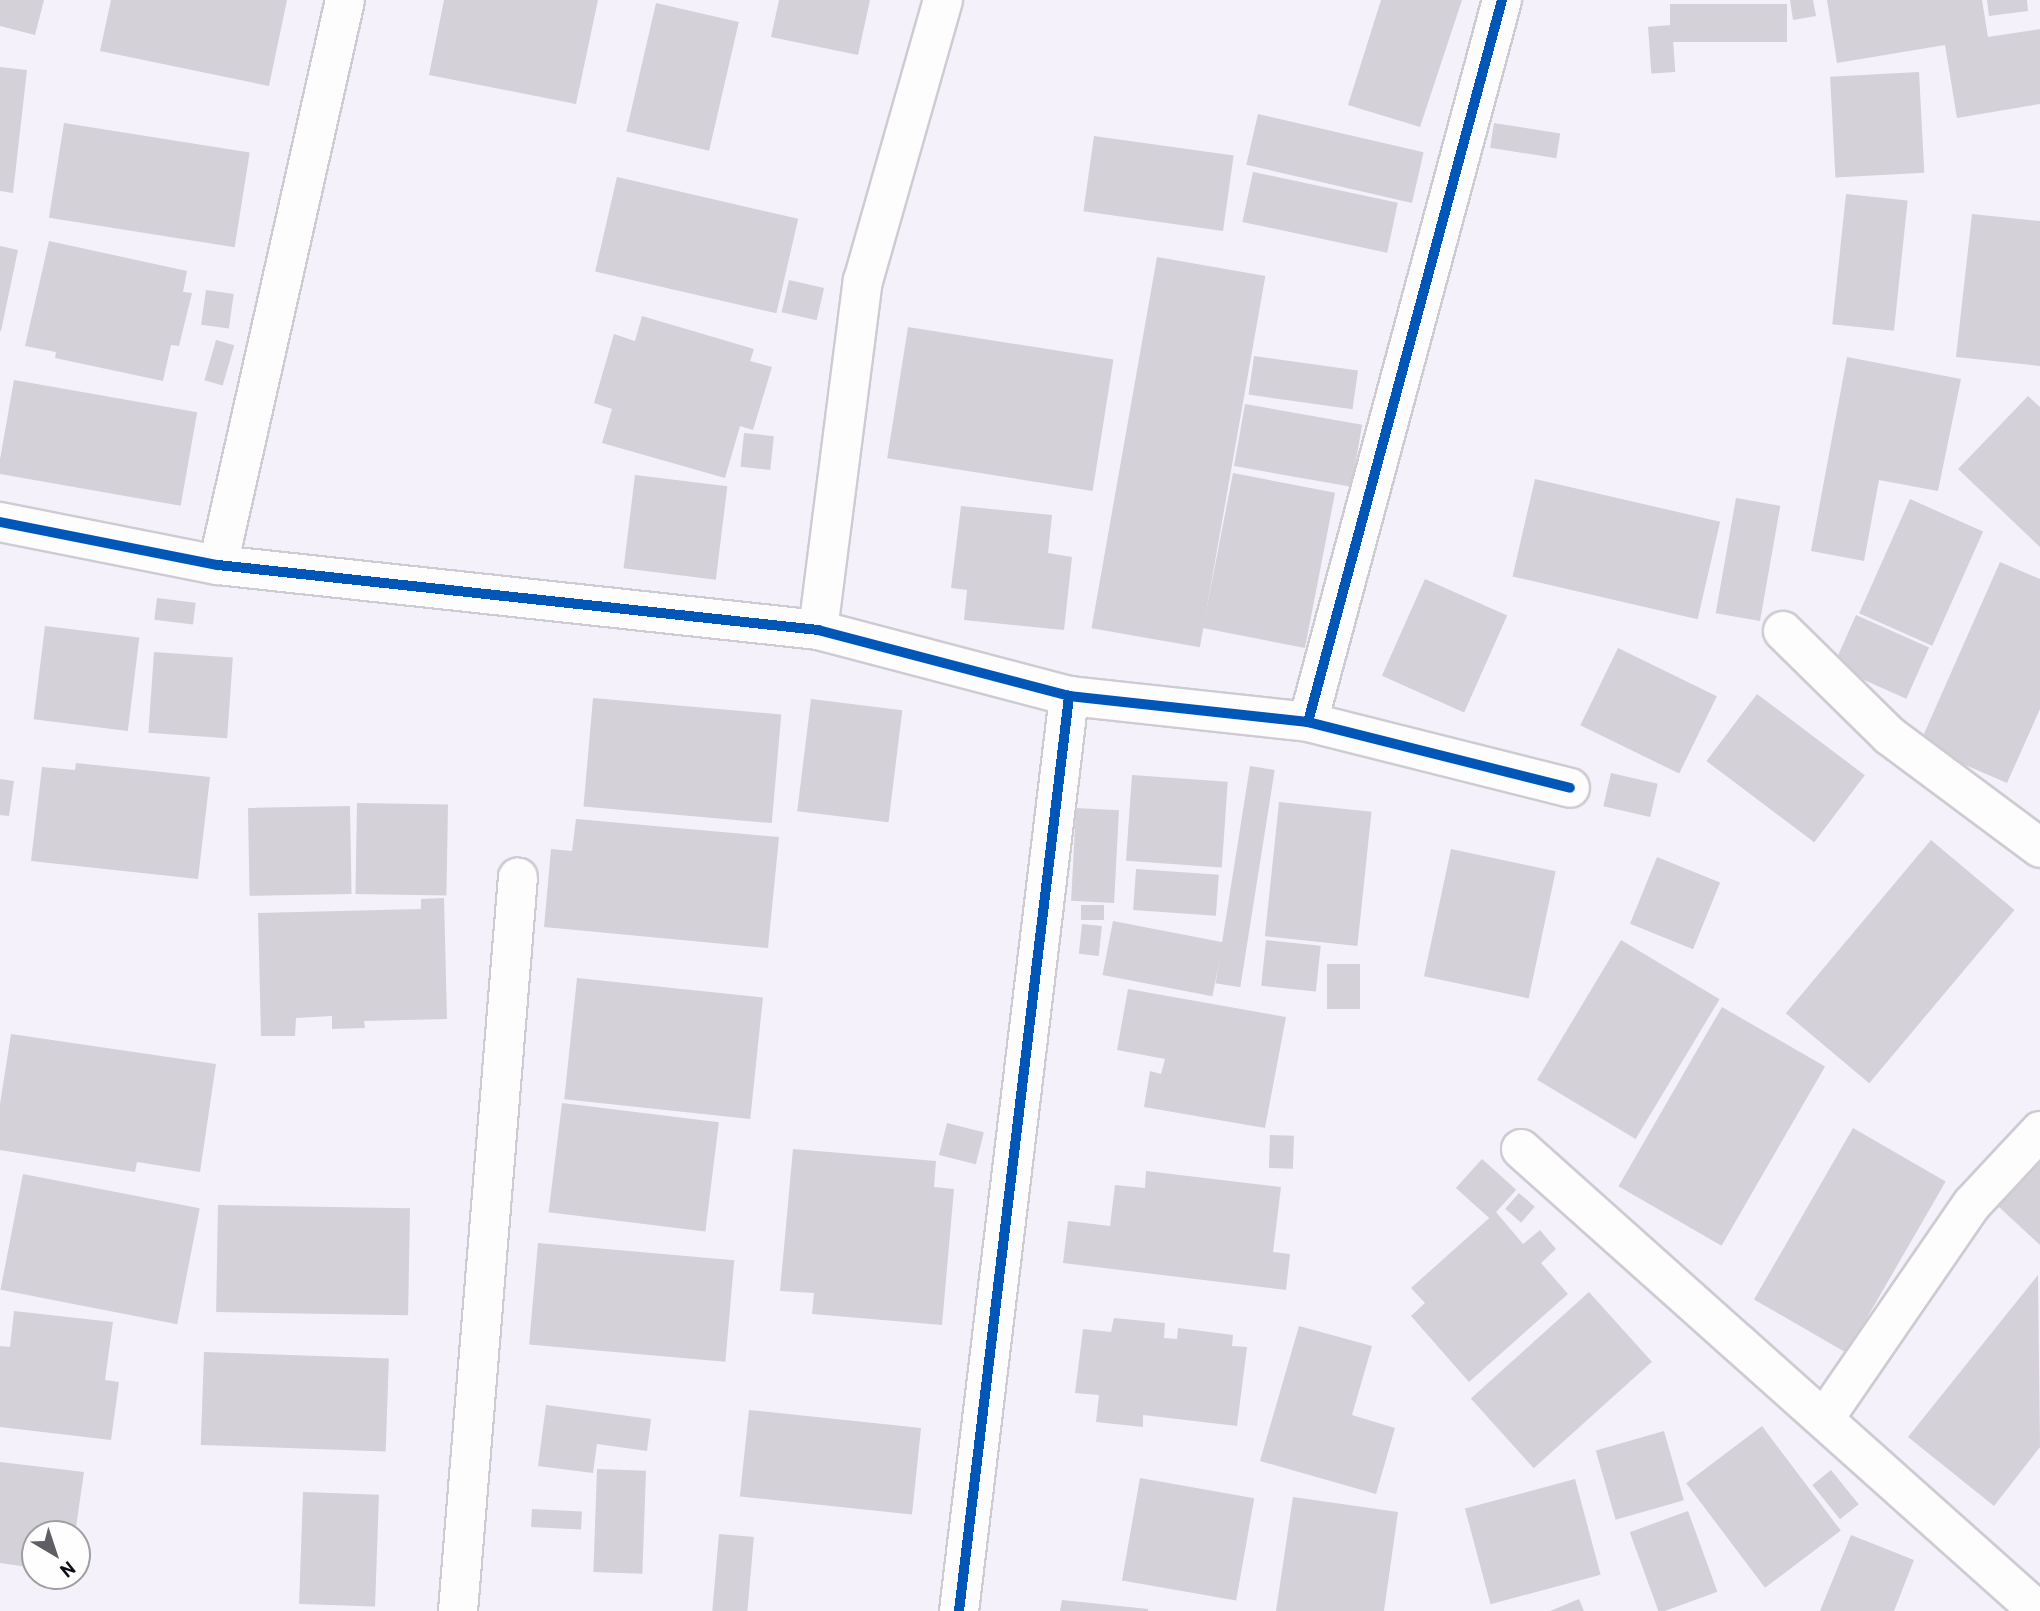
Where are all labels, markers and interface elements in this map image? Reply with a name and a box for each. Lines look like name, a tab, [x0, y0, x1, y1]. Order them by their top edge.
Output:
north arrow	[21, 1520, 91, 1590]
text: N	[56, 1557, 80, 1583]

